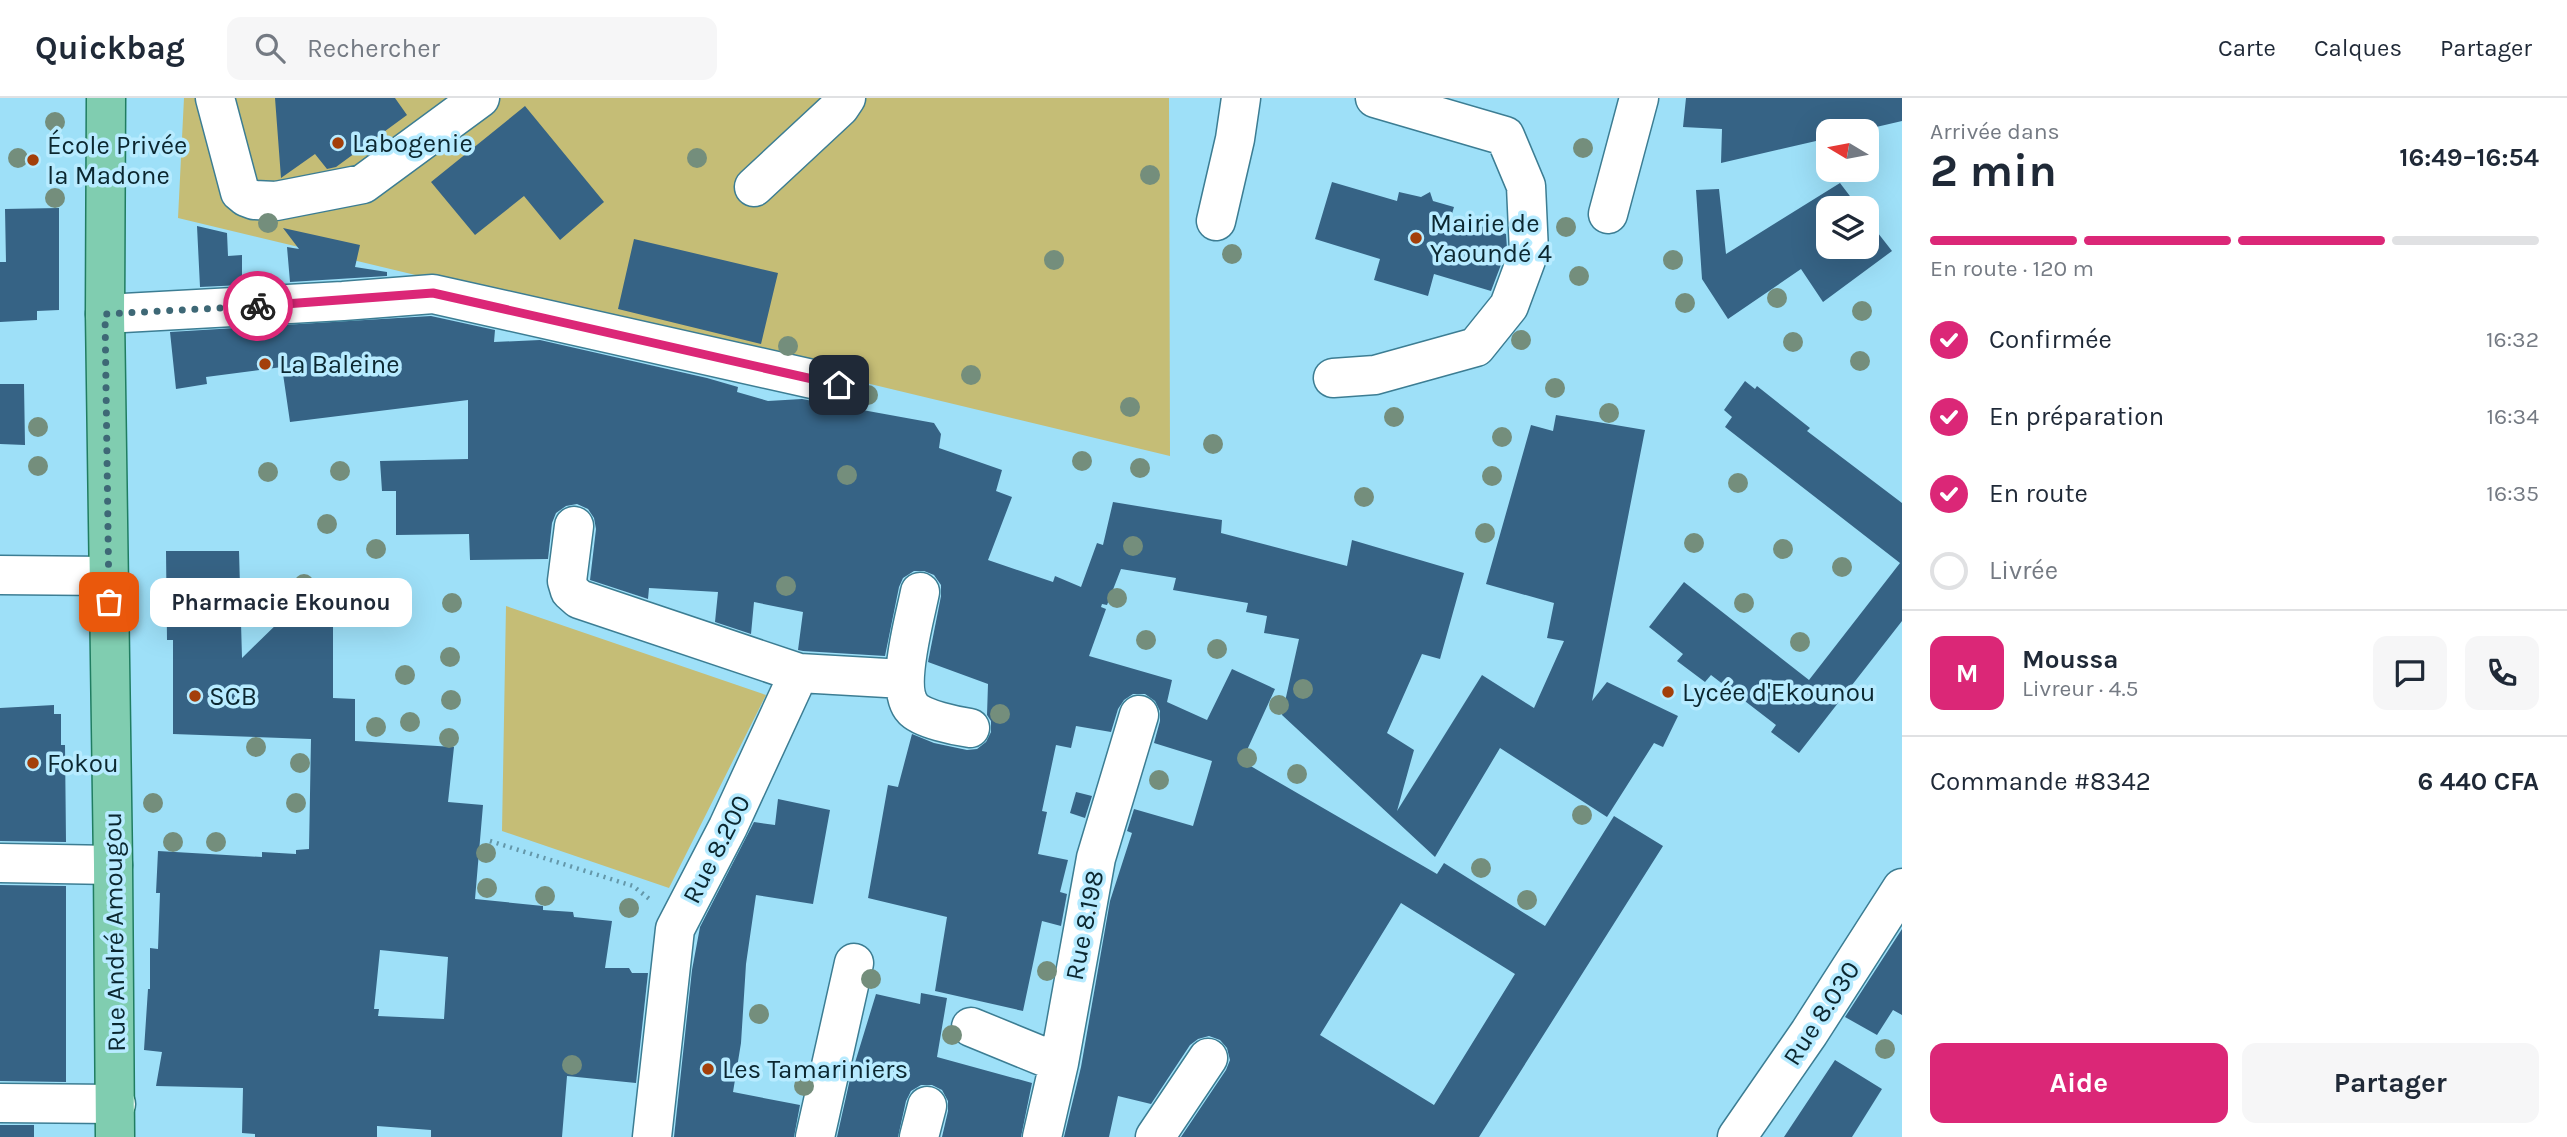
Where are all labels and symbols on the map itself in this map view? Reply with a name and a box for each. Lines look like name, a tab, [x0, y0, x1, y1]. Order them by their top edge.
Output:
north arrow	[1816, 119, 1880, 182]
place label: Labogenie	[352, 128, 473, 159]
place label: École Privée la Madone	[47, 129, 187, 191]
marker: Labogenie	[330, 135, 346, 151]
marker: École Privée la Madone	[25, 152, 41, 168]
place label: Mairie de Yaoundé 4	[1430, 208, 1552, 269]
marker: Mairie de Yaoundé 4	[1408, 230, 1424, 246]
courier	[223, 271, 293, 341]
place label: La Baleine	[279, 349, 400, 380]
pin	[809, 355, 869, 415]
marker: La Baleine	[257, 356, 273, 372]
pin	[79, 572, 139, 632]
callout: Pharmacie Ekounou	[151, 578, 414, 626]
place label: Lycée d'Ekounou	[1682, 677, 1876, 708]
place label: SCB	[209, 681, 257, 712]
marker: Lycée d'Ekounou	[1660, 684, 1676, 700]
marker: SCB	[187, 688, 203, 704]
place label: Fokou	[47, 748, 119, 779]
marker: Fokou	[25, 755, 41, 771]
street label: Rue 8.200	[676, 790, 757, 909]
street label: Rue André Amougou	[97, 812, 132, 1052]
street label: Rue 8.198	[1059, 867, 1110, 983]
street label: Rue 8.030	[1776, 955, 1867, 1071]
place label: Les Tamariniers	[722, 1054, 908, 1085]
marker: Les Tamariniers	[700, 1061, 716, 1077]

